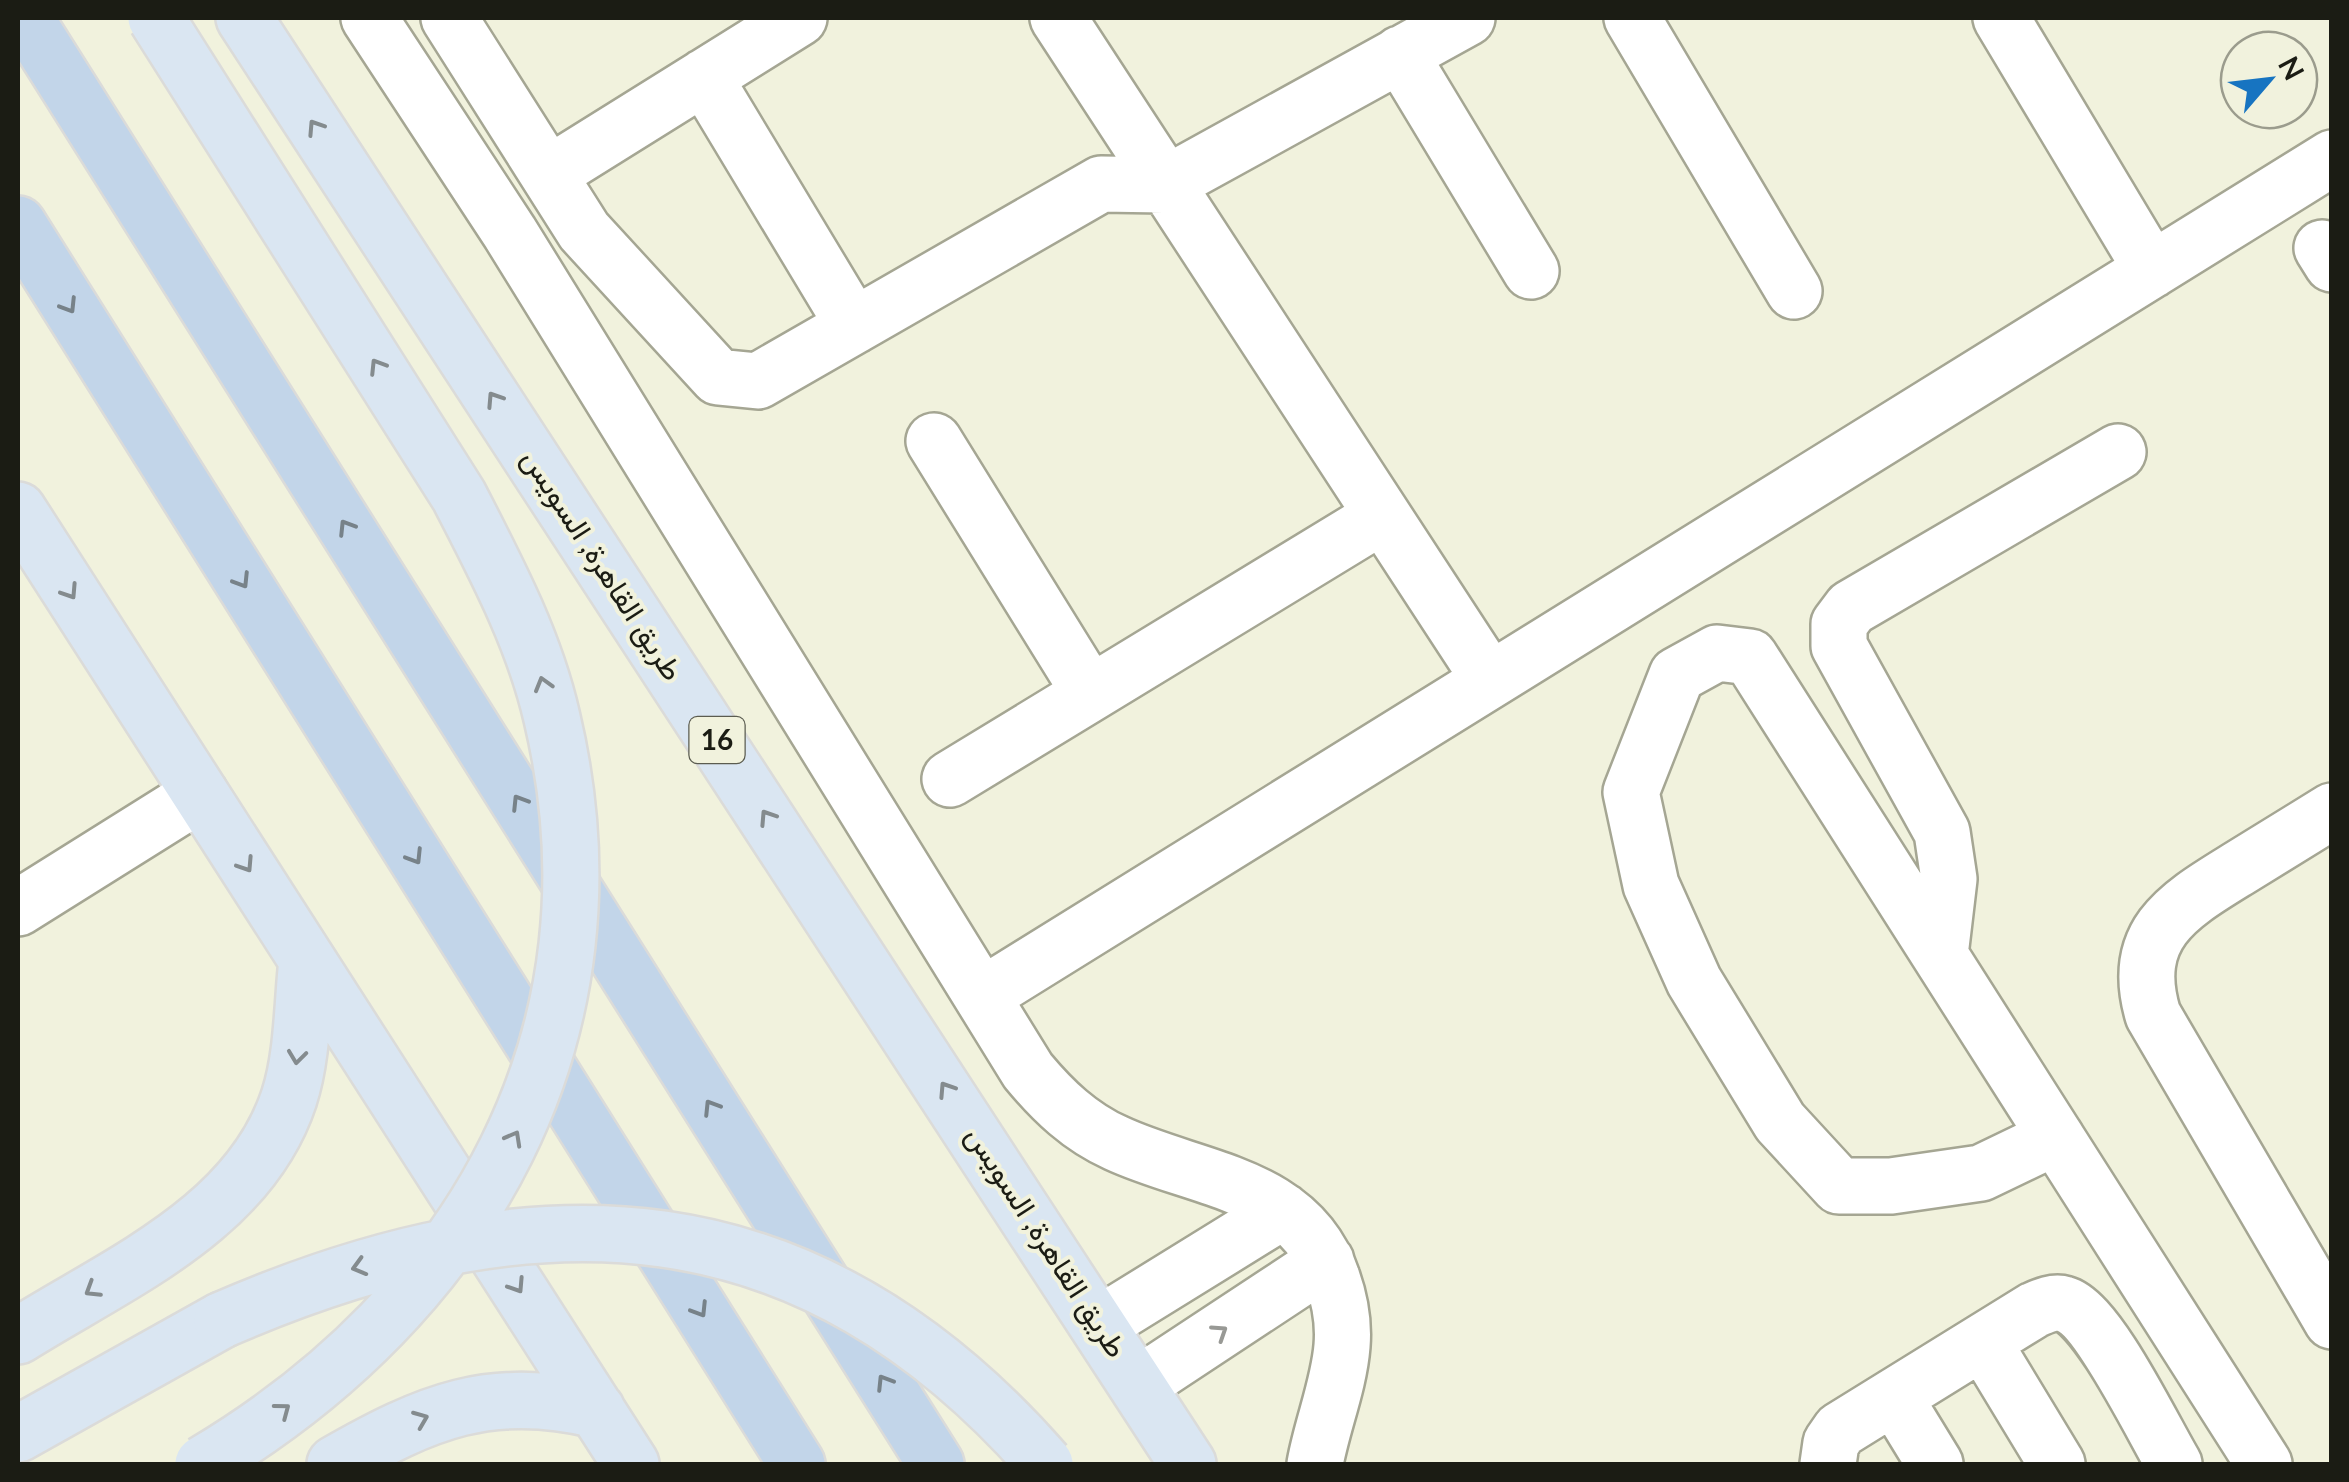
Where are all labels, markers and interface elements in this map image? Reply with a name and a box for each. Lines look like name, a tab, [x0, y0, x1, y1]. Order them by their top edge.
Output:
north arrow	[2219, 30, 2319, 130]
text: N	[2272, 50, 2312, 85]
one-way arrow	[309, 119, 328, 137]
one-way arrow	[57, 295, 76, 313]
one-way arrow	[370, 359, 389, 377]
one-way arrow	[487, 391, 506, 409]
street label: طريق القاهرة, السويس	[514, 441, 692, 688]
one-way arrow	[339, 520, 358, 538]
one-way arrow	[230, 571, 249, 589]
one-way arrow	[58, 582, 77, 600]
one-way arrow	[533, 676, 554, 693]
road number: 16	[690, 717, 744, 763]
one-way arrow	[512, 795, 531, 813]
one-way arrow	[761, 809, 780, 827]
one-way arrow	[403, 846, 422, 864]
one-way arrow	[234, 855, 253, 873]
one-way arrow	[287, 1049, 308, 1065]
one-way arrow	[939, 1081, 958, 1099]
one-way arrow	[704, 1100, 723, 1118]
street label: طريق القاهرة, السويس	[958, 1118, 1136, 1365]
one-way arrow	[502, 1130, 522, 1148]
one-way arrow	[351, 1256, 368, 1277]
one-way arrow	[505, 1275, 524, 1293]
one-way arrow	[84, 1278, 102, 1297]
one-way arrow	[687, 1299, 706, 1317]
one-way arrow	[1209, 1325, 1227, 1344]
one-way arrow	[877, 1375, 896, 1393]
one-way arrow	[272, 1404, 290, 1422]
one-way arrow	[411, 1410, 429, 1430]

